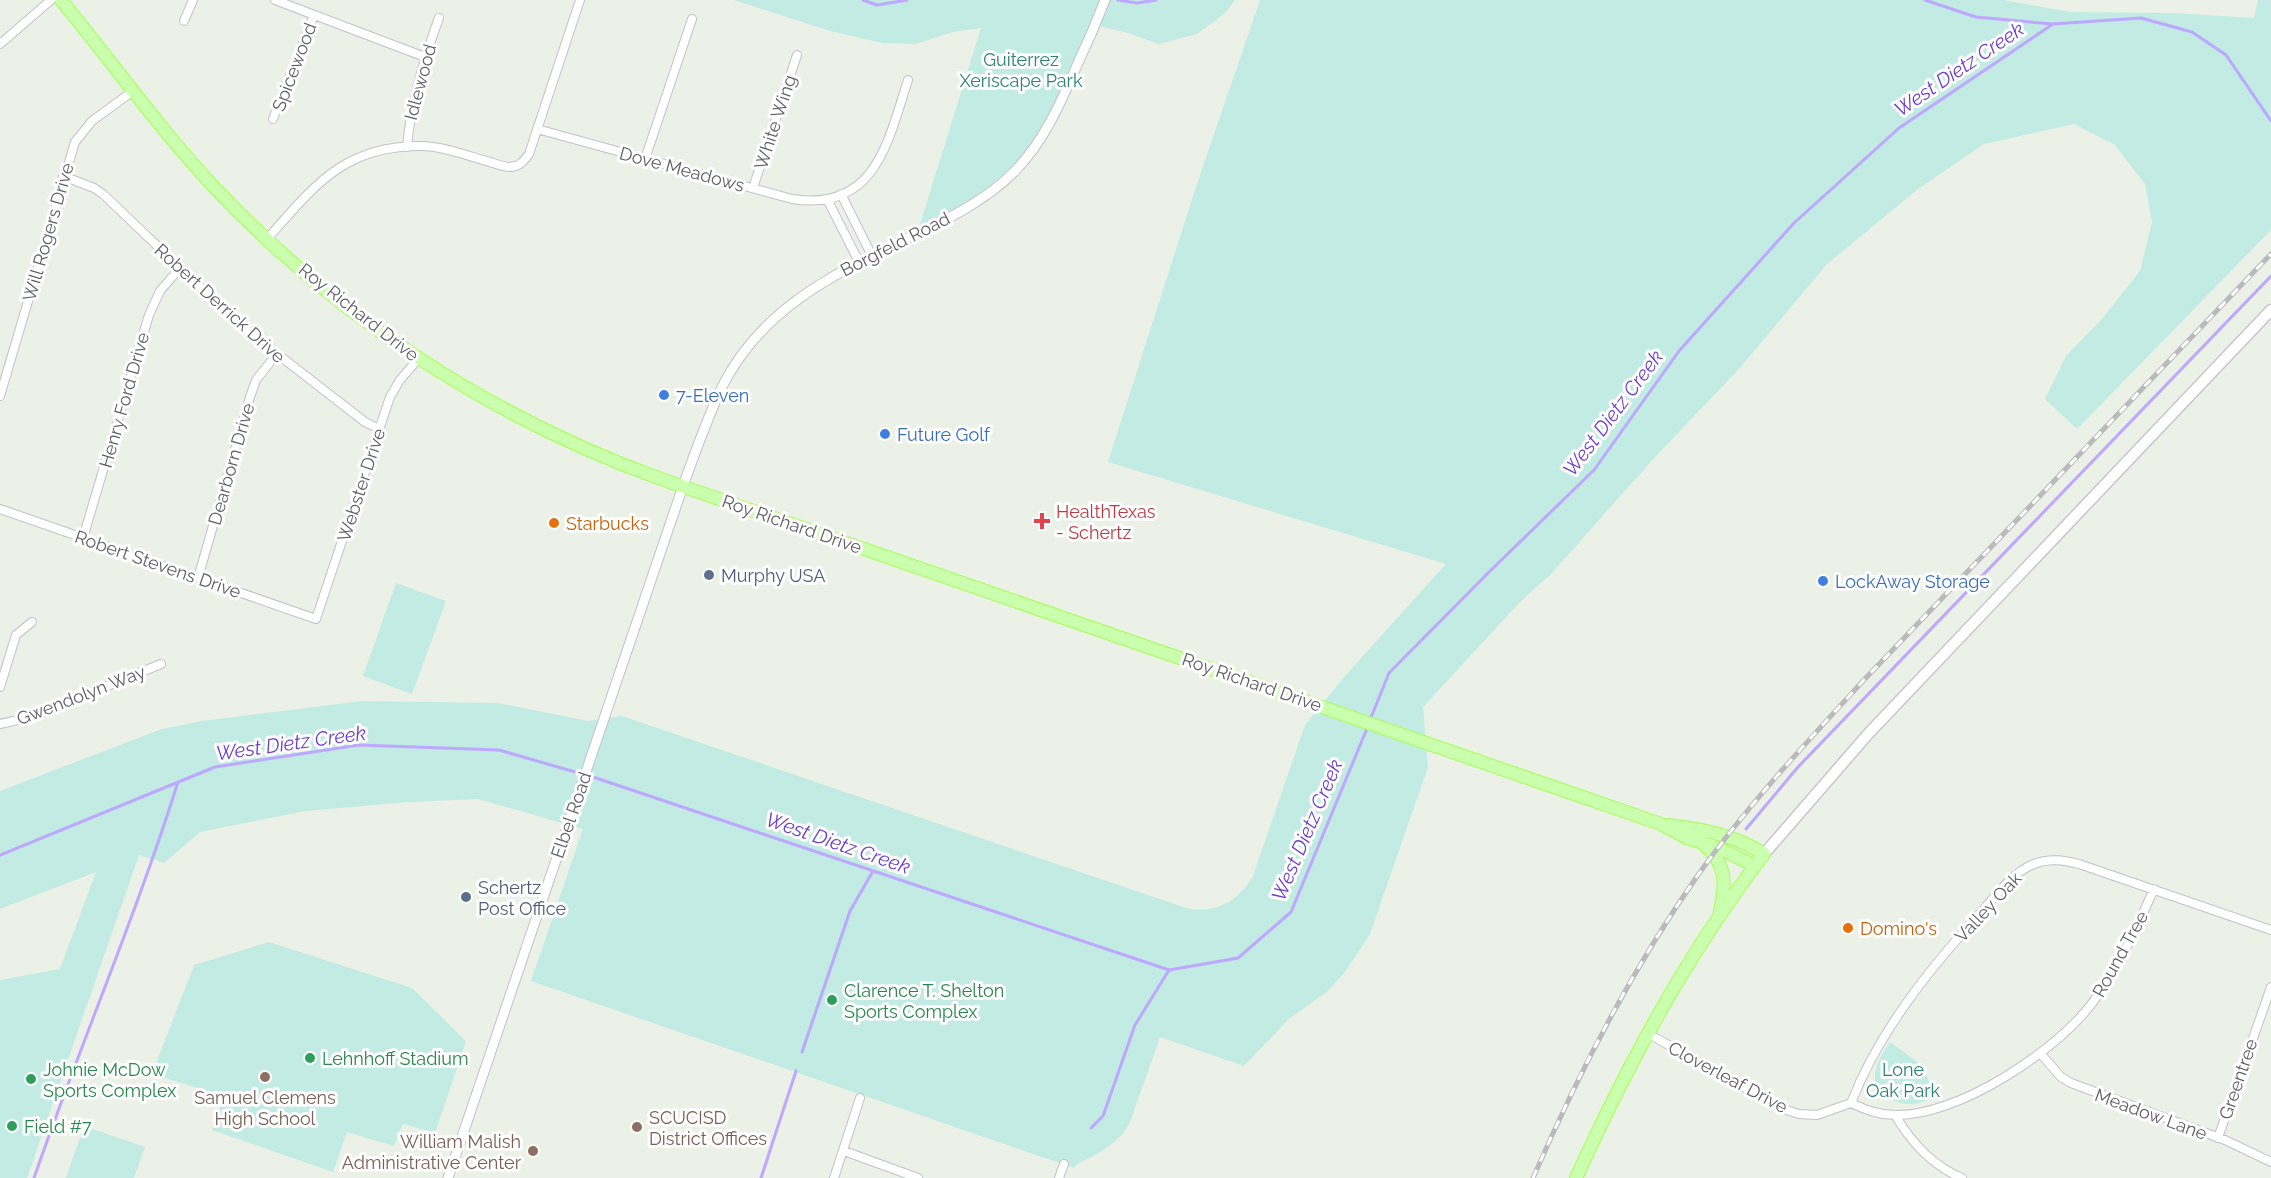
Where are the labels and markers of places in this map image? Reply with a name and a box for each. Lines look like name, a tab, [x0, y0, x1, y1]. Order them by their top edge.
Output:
place label: 7-Eleven	[676, 385, 749, 406]
marker: 7-Eleven	[657, 388, 671, 402]
place label: Future Golf	[897, 424, 991, 445]
marker: Future Golf	[878, 427, 892, 441]
place label: HealthTexas - Schertz	[1056, 501, 1156, 543]
marker: HealthTexas - Schertz	[1033, 512, 1051, 530]
place label: Starbucks	[566, 513, 649, 534]
marker: Starbucks	[547, 516, 561, 530]
place label: Murphy USA	[721, 565, 825, 586]
marker: Murphy USA	[702, 568, 716, 582]
place label: LockAway Storage	[1835, 571, 1990, 592]
marker: LockAway Storage	[1816, 574, 1830, 588]
place label: Schertz Post Office	[478, 877, 567, 919]
marker: Schertz Post Office	[459, 890, 473, 904]
place label: Domino's	[1860, 918, 1937, 939]
marker: Domino's	[1841, 921, 1855, 935]
place label: Clarence T. Shelton Sports Complex	[844, 980, 1004, 1022]
marker: Clarence T. Shelton Sports Complex	[825, 993, 839, 1007]
place label: Lehnhoff Stadium	[322, 1048, 469, 1069]
marker: Lehnhoff Stadium	[303, 1051, 317, 1065]
place label: Johnie McDow Sports Complex	[43, 1059, 176, 1101]
marker: Samuel Clemens High School	[258, 1070, 272, 1084]
marker: Johnie McDow Sports Complex	[24, 1072, 38, 1086]
place label: Samuel Clemens High School	[194, 1087, 336, 1129]
place label: SCUCISD District Offices	[649, 1107, 767, 1149]
place label: Field #7	[24, 1116, 92, 1137]
marker: Field #7	[5, 1119, 19, 1133]
marker: SCUCISD District Offices	[630, 1120, 644, 1134]
place label: William Malish Administrative Center	[342, 1131, 522, 1173]
marker: William Malish Administrative Center	[526, 1144, 540, 1158]

